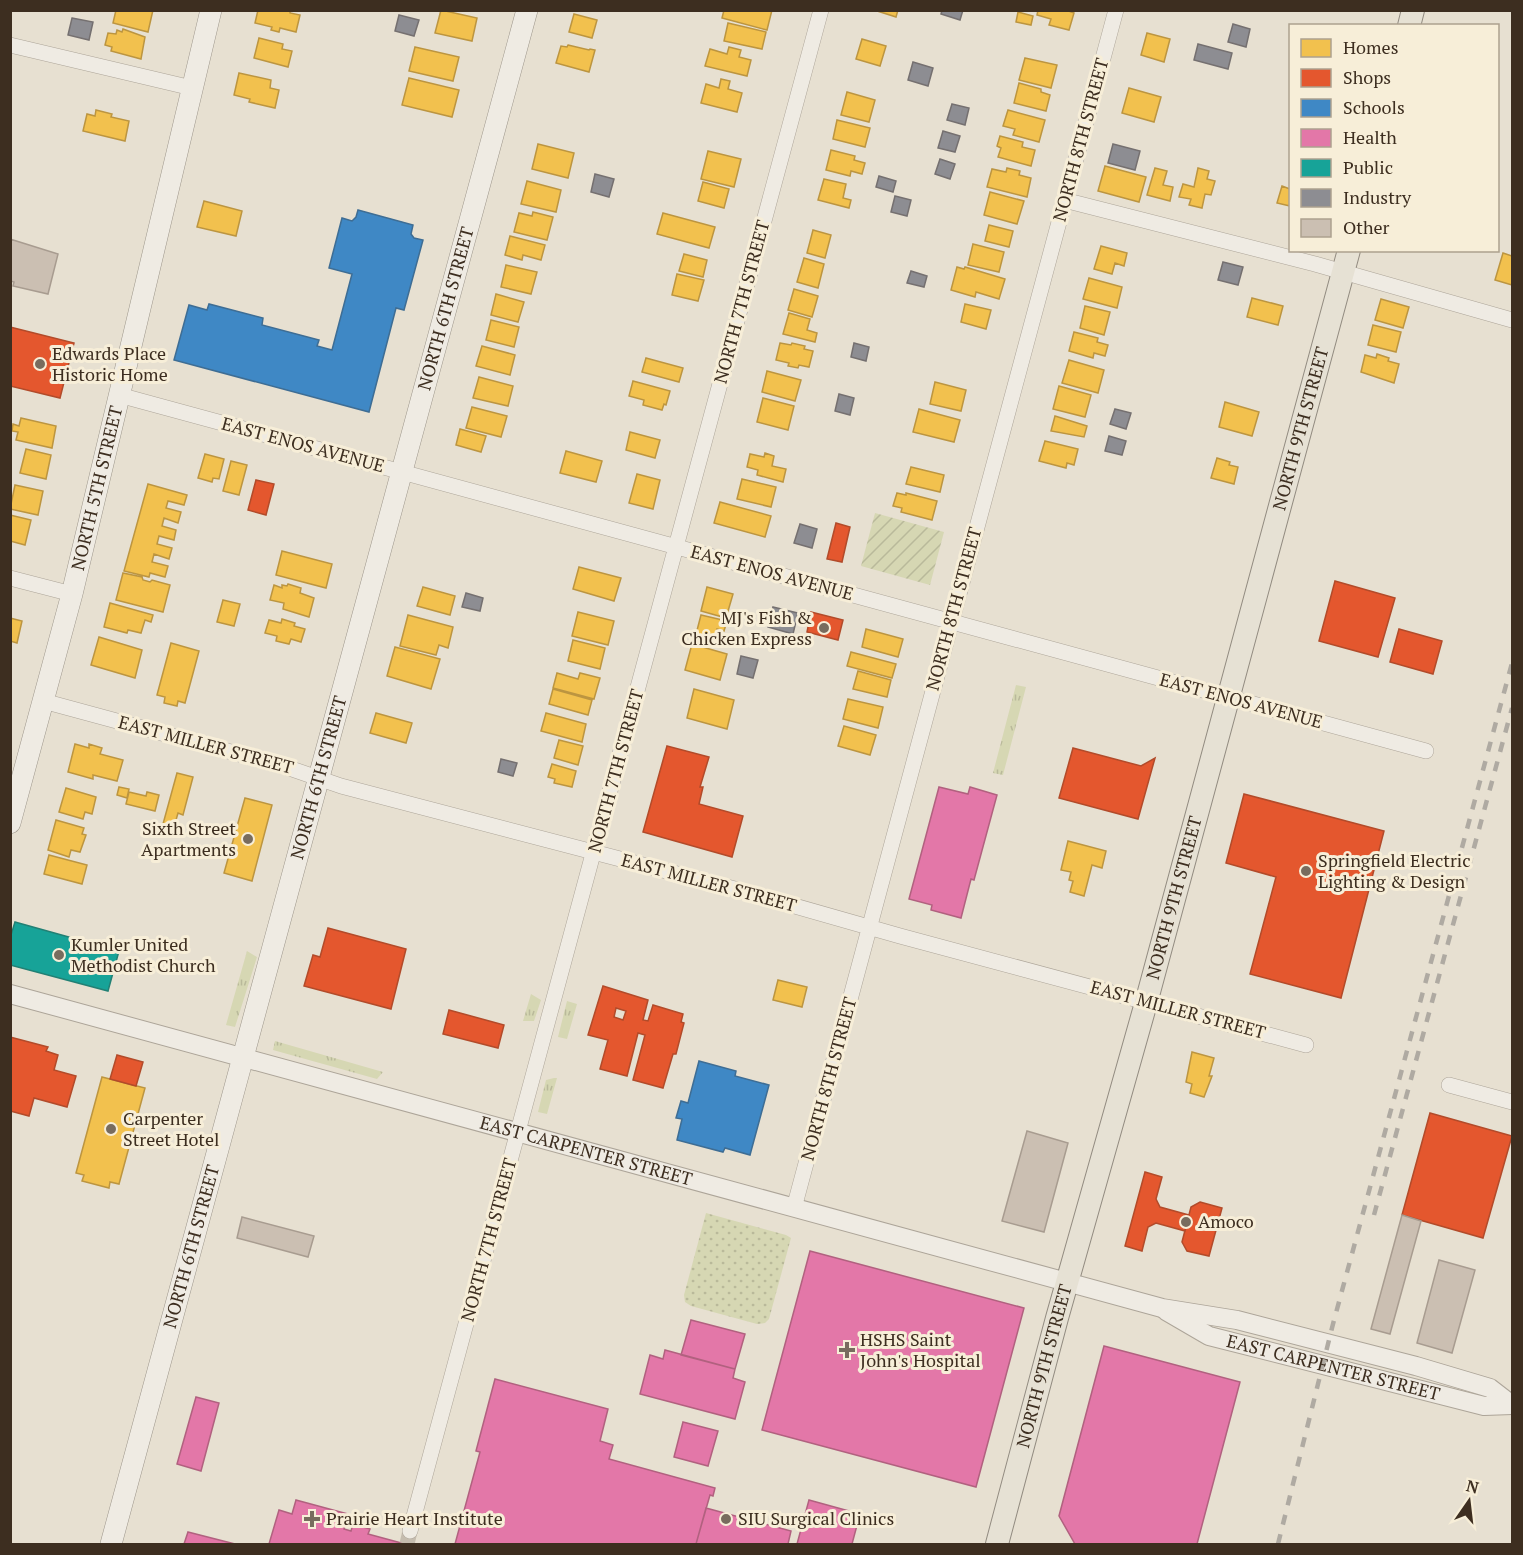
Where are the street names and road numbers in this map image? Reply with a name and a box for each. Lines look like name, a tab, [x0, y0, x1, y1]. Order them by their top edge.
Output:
street label: NORTH 8TH STREET	[1047, 55, 1113, 224]
street label: NORTH 7TH STREET	[708, 217, 774, 386]
street label: NORTH 6TH STREET	[411, 224, 479, 393]
street label: NORTH 9TH STREET	[1266, 344, 1333, 513]
street label: NORTH 5TH STREET	[65, 403, 127, 573]
street label: EAST ENOS AVENUE	[219, 411, 387, 477]
street label: NORTH 8TH STREET	[920, 524, 986, 693]
street label: EAST ENOS AVENUE	[688, 539, 856, 605]
street label: EAST ENOS AVENUE	[1157, 667, 1325, 733]
street label: NORTH 7TH STREET	[582, 686, 648, 855]
street label: NORTH 6TH STREET	[284, 693, 351, 862]
street label: EAST MILLER STREET	[116, 709, 296, 779]
street label: NORTH 9TH STREET	[1140, 813, 1207, 982]
street label: EAST MILLER STREET	[619, 847, 799, 917]
street label: EAST MILLER STREET	[1088, 974, 1268, 1044]
street label: NORTH 8TH STREET	[795, 994, 861, 1163]
street label: EAST CARPENTER STREET	[477, 1110, 695, 1190]
street label: NORTH 7TH STREET	[455, 1155, 521, 1324]
street label: NORTH 6TH STREET	[157, 1162, 224, 1331]
street label: NORTH 9TH STREET	[1010, 1281, 1077, 1450]
street label: EAST CARPENTER STREET	[1224, 1328, 1443, 1405]

